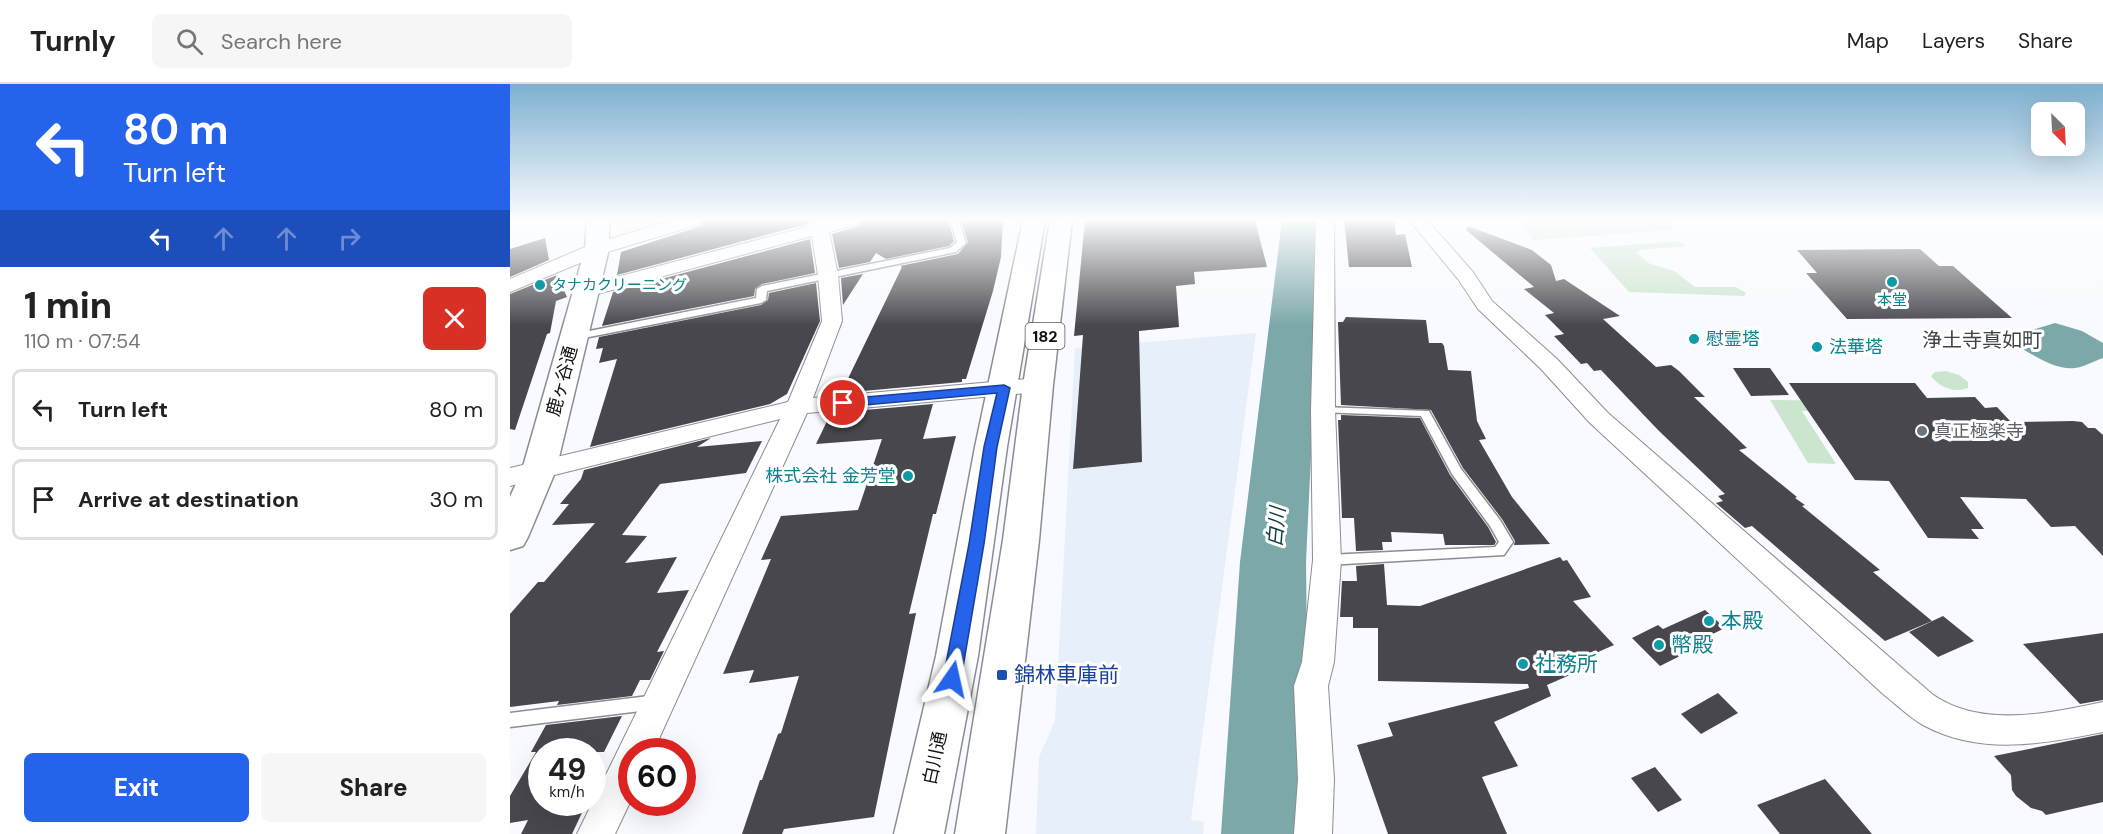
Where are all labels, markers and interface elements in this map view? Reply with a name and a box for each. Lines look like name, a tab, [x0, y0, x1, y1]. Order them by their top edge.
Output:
search box	[152, 14, 572, 68]
text: Turnly	[30, 23, 116, 60]
icon: search	[173, 25, 206, 58]
text: Search here	[221, 27, 342, 56]
text: Map	[1847, 27, 1889, 55]
text: Layers	[1922, 27, 1985, 55]
text: Share	[2018, 27, 2073, 55]
text: 80 m	[123, 102, 229, 157]
north arrow	[2031, 102, 2085, 156]
map controls	[2031, 102, 2085, 156]
icon: left	[24, 108, 102, 186]
text: Turn left	[123, 155, 226, 190]
icon: left	[144, 222, 177, 255]
icon: ahead	[207, 222, 240, 255]
icon: ahead	[270, 222, 303, 255]
icon: right	[333, 222, 366, 255]
place label: タナカクリーニング	[552, 275, 687, 295]
marker: 本堂	[1885, 275, 1899, 289]
marker: タナカクリーニング	[533, 278, 547, 292]
text: 1 min	[24, 282, 112, 329]
button: close	[423, 287, 486, 350]
place label: 本堂	[1877, 290, 1907, 310]
road number: 182	[1026, 323, 1064, 349]
place label: 慰霊塔	[1706, 327, 1760, 351]
district label: 浄土寺真如町	[1922, 327, 2042, 353]
text: 110 m · 07:54	[24, 328, 140, 354]
marker: 慰霊塔	[1687, 332, 1701, 346]
place label: 法華塔	[1829, 335, 1883, 359]
marker: 法華塔	[1810, 340, 1824, 354]
street label: 鹿ヶ谷通	[541, 343, 583, 419]
pin	[817, 377, 868, 428]
icon: arrive	[826, 386, 859, 419]
icon: left	[27, 393, 60, 426]
text: Turn left	[78, 395, 168, 424]
text: 80 m	[429, 395, 483, 424]
place label: 真正極楽寺	[1934, 419, 2024, 443]
marker: 真正極楽寺	[1915, 424, 1929, 438]
place label: 株式会社 金芳堂	[765, 464, 896, 488]
marker: 株式会社 金芳堂	[901, 469, 915, 483]
icon: arrive	[27, 483, 60, 516]
text: Arrive at destination	[78, 485, 299, 514]
text: 30 m	[429, 485, 483, 514]
water label: 白川	[1261, 504, 1291, 548]
place label: 本殿	[1721, 607, 1763, 635]
marker: 本殿	[1702, 614, 1716, 628]
place label: 幣殿	[1671, 631, 1713, 659]
marker: 幣殿	[1652, 638, 1666, 652]
position arrow	[920, 647, 984, 711]
place label: 社務所	[1535, 650, 1598, 678]
marker: 社務所	[1516, 657, 1530, 671]
place label: 錦林車庫前	[1014, 661, 1119, 689]
marker: 錦林車庫前	[995, 668, 1009, 682]
street label: 白川通	[918, 729, 952, 787]
speed limit sign: 60	[618, 738, 696, 816]
text: 49	[548, 750, 586, 789]
button: Exit	[24, 753, 249, 822]
button: Share	[261, 753, 486, 822]
text: km/h	[549, 782, 585, 802]

